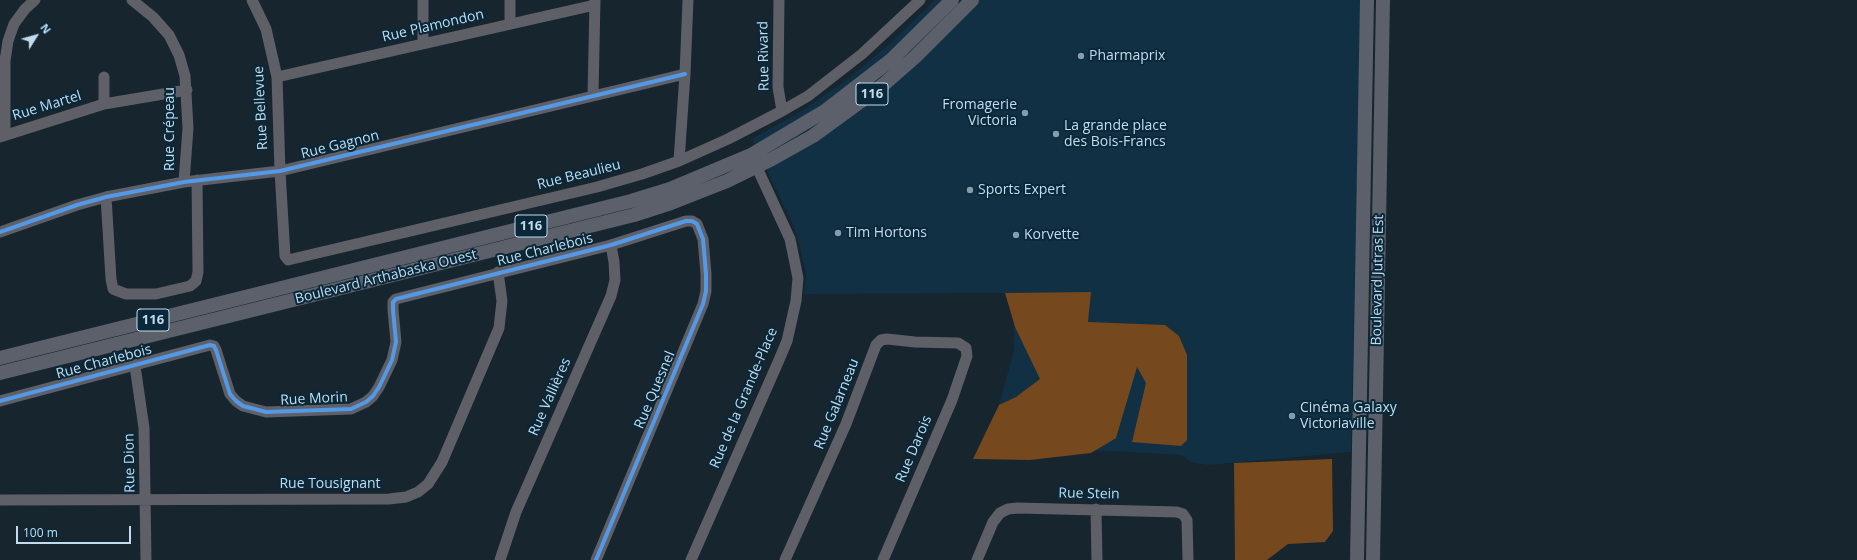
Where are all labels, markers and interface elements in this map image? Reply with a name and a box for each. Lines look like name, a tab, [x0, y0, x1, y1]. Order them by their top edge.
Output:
street label: Rue Plamondon	[380, 6, 486, 46]
north arrow	[16, 16, 56, 56]
text: N	[37, 20, 55, 37]
street label: Rue Rivard	[755, 21, 773, 91]
place label: Pharmaprix	[1089, 48, 1165, 64]
marker: Pharmaprix	[1076, 51, 1086, 61]
street label: Rue Bellevue	[250, 66, 272, 150]
road number: 116	[856, 83, 888, 105]
street label: Rue Crépeau	[162, 87, 178, 171]
street label: Rue Martel	[10, 88, 84, 124]
place label: Fromagerie Victoria	[942, 97, 1017, 130]
marker: Fromagerie Victoria	[1020, 108, 1030, 118]
place label: La grande place des Bois-Francs	[1064, 118, 1167, 150]
street label: Rue Gagnon	[299, 127, 381, 163]
marker: La grande place des Bois-Francs	[1051, 129, 1061, 139]
street label: Rue Beaulieu	[535, 157, 623, 193]
place label: Sports Expert	[978, 182, 1066, 198]
marker: Sports Expert	[965, 185, 975, 195]
street label: Boulevard Jutras Est	[1368, 214, 1388, 346]
road number: 116	[515, 215, 547, 237]
place label: Tim Hortons	[846, 225, 927, 241]
place label: Korvette	[1024, 227, 1079, 243]
marker: Tim Hortons	[833, 228, 843, 238]
street label: Rue Charlebois	[495, 230, 595, 270]
marker: Korvette	[1011, 230, 1021, 240]
street label: Boulevard Arthabaska Ouest	[293, 246, 479, 308]
road number: 116	[137, 309, 169, 331]
street label: Rue de la Grande-Place	[707, 325, 781, 471]
street label: Rue Charlebois	[54, 341, 154, 383]
street label: Rue Quesnel	[631, 349, 679, 431]
street label: Rue Vallières	[525, 355, 575, 439]
street label: Rue Galarneau	[811, 356, 863, 452]
street label: Rue Morin	[280, 389, 348, 409]
place label: Cinéma Galaxy Victoriaville	[1300, 400, 1397, 432]
marker: Cinéma Galaxy Victoriaville	[1287, 411, 1297, 421]
street label: Rue Darois	[892, 413, 936, 485]
street label: Rue Dion	[121, 433, 139, 493]
street label: Rue Tousignant	[279, 476, 381, 492]
street label: Rue Stein	[1058, 485, 1120, 503]
scale bar	[18, 518, 133, 544]
text: 100 m	[23, 524, 58, 541]

